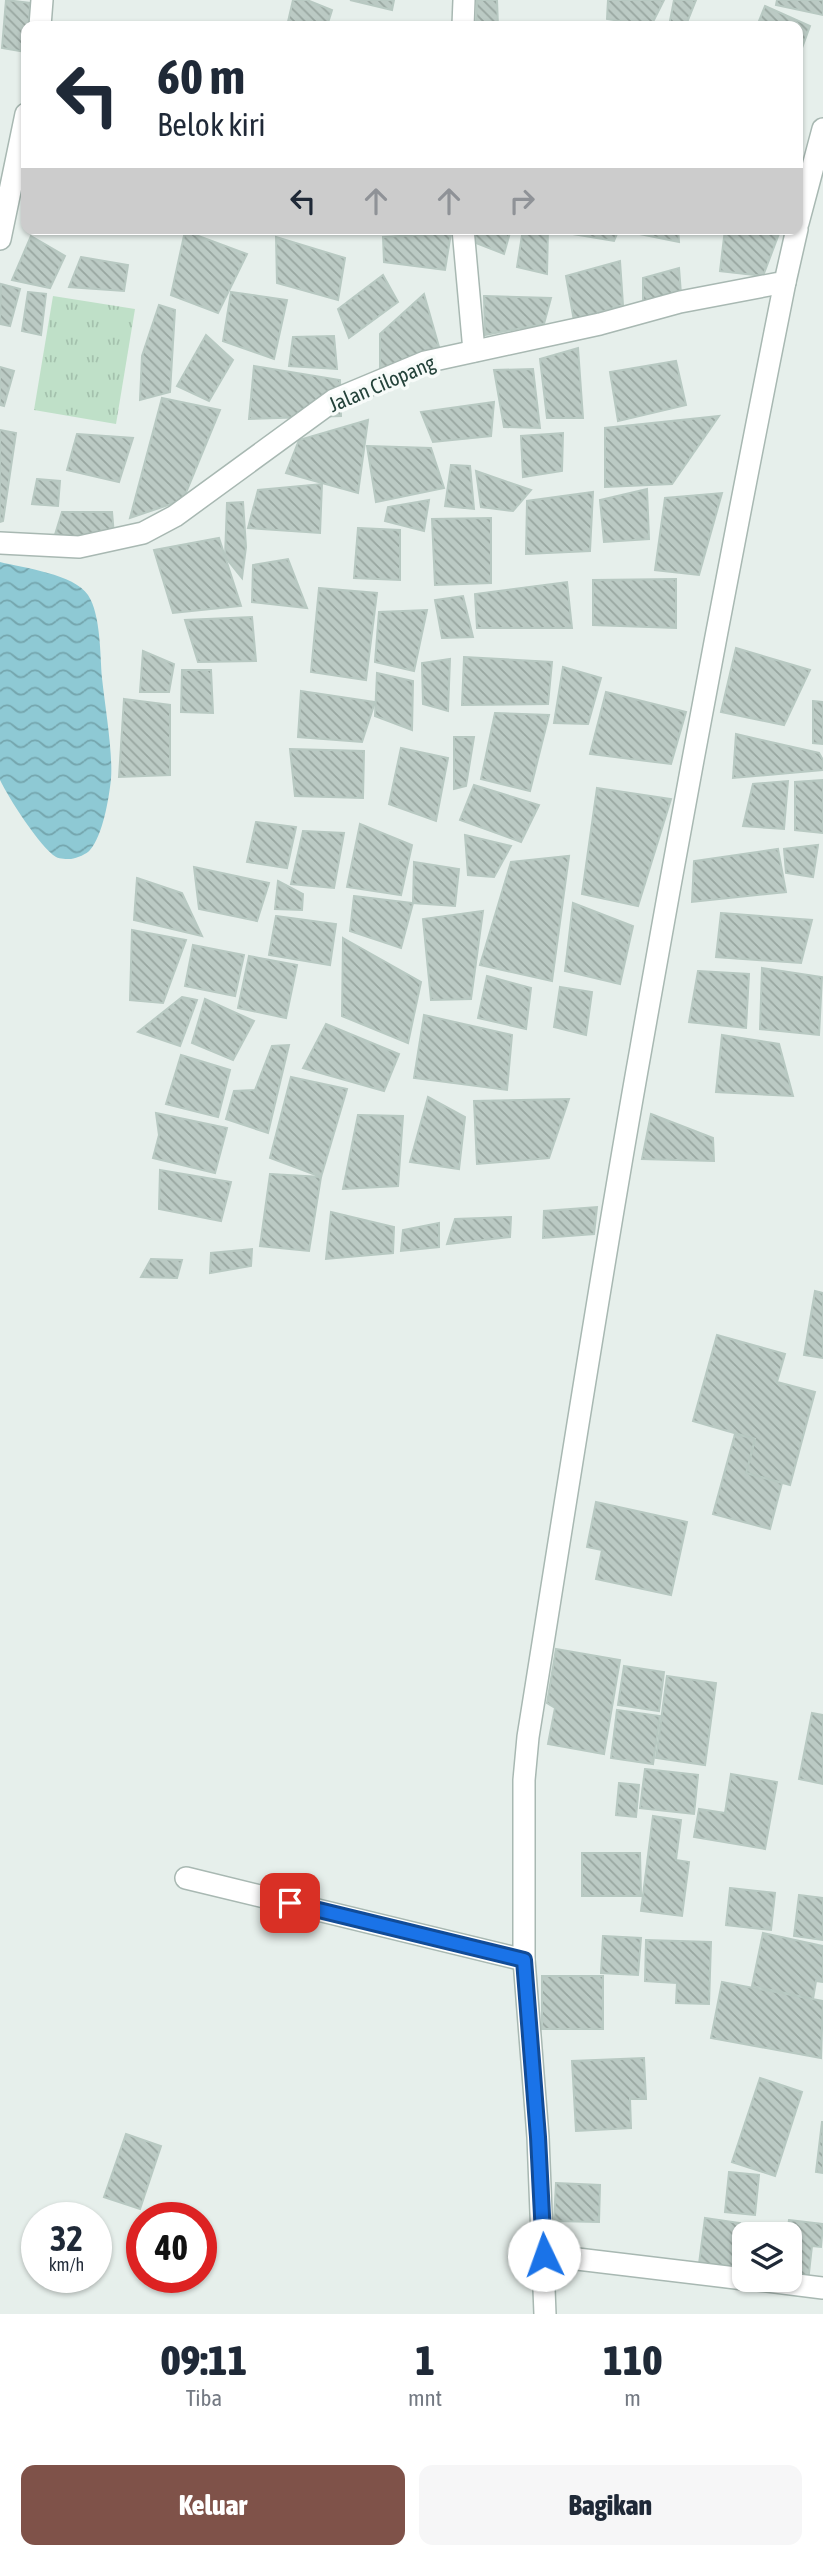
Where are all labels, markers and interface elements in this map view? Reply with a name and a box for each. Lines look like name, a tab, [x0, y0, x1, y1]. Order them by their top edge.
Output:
text: 60 m	[157, 48, 245, 104]
icon: left	[42, 49, 133, 140]
text: Belok kiri	[157, 106, 266, 143]
icon: left	[284, 182, 322, 220]
icon: ahead	[357, 182, 395, 220]
icon: ahead	[430, 182, 468, 220]
icon: right	[503, 182, 541, 220]
street label: Jalan Cilopang	[325, 350, 438, 416]
pin	[260, 1873, 320, 1933]
icon: arrive	[271, 1884, 309, 1922]
speed limit sign: 40	[126, 2202, 217, 2293]
text: 32	[50, 2218, 83, 2258]
position arrow	[507, 2218, 581, 2292]
map controls	[732, 2222, 802, 2292]
button: layers	[732, 2222, 802, 2292]
text: km/h	[49, 2254, 84, 2275]
text: 09:11	[161, 2336, 247, 2384]
text: 1	[415, 2336, 435, 2384]
text: 110	[603, 2336, 662, 2384]
text: Tiba	[186, 2385, 222, 2411]
text: mnt	[408, 2385, 442, 2411]
text: m	[624, 2385, 641, 2411]
button: Keluar	[21, 2465, 405, 2545]
button: Bagikan	[419, 2465, 802, 2545]

